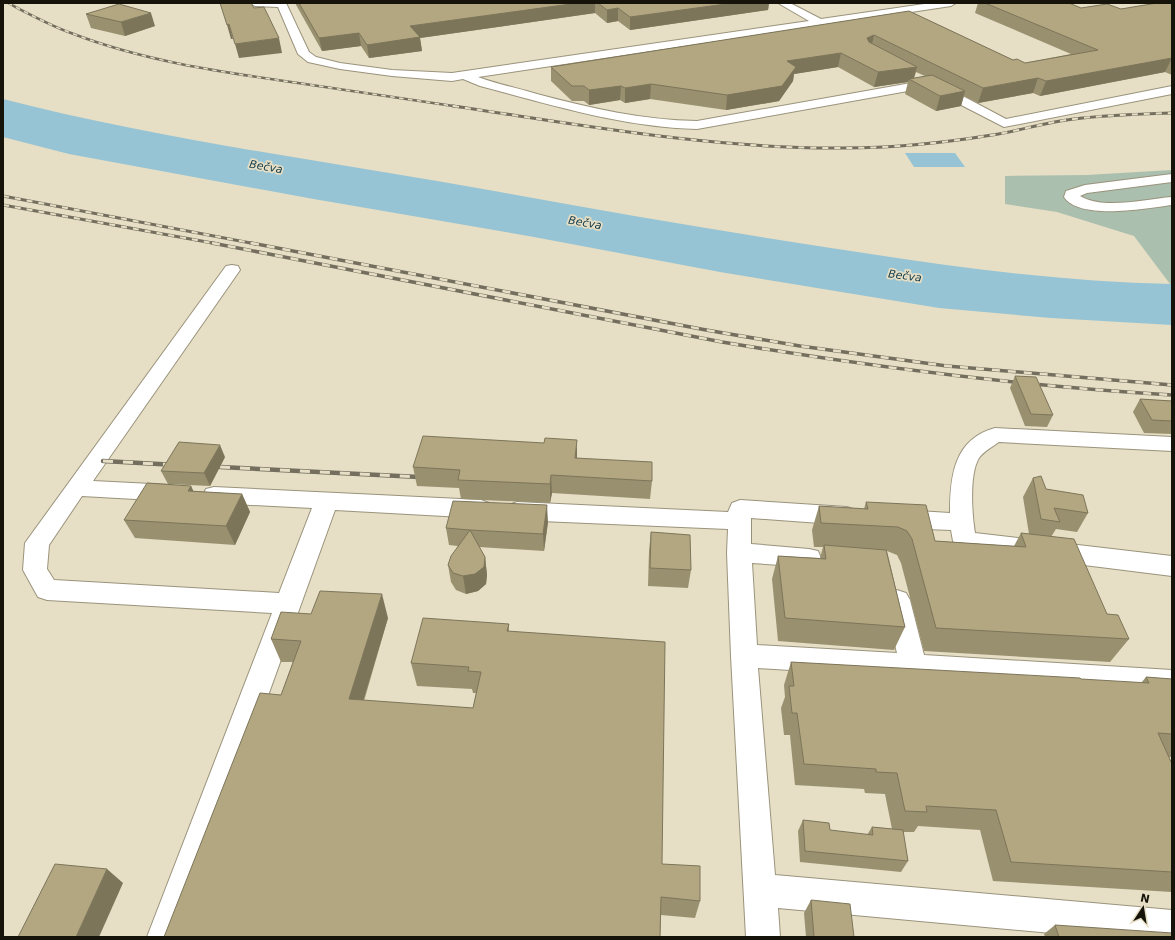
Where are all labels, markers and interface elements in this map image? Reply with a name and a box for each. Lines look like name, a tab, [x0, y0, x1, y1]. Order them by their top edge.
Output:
water label: Bečva	[248, 158, 284, 176]
water label: Bečva	[567, 214, 603, 232]
water label: Bečva	[887, 267, 923, 285]
north arrow	[1123, 888, 1163, 928]
text: N	[1139, 891, 1151, 906]

